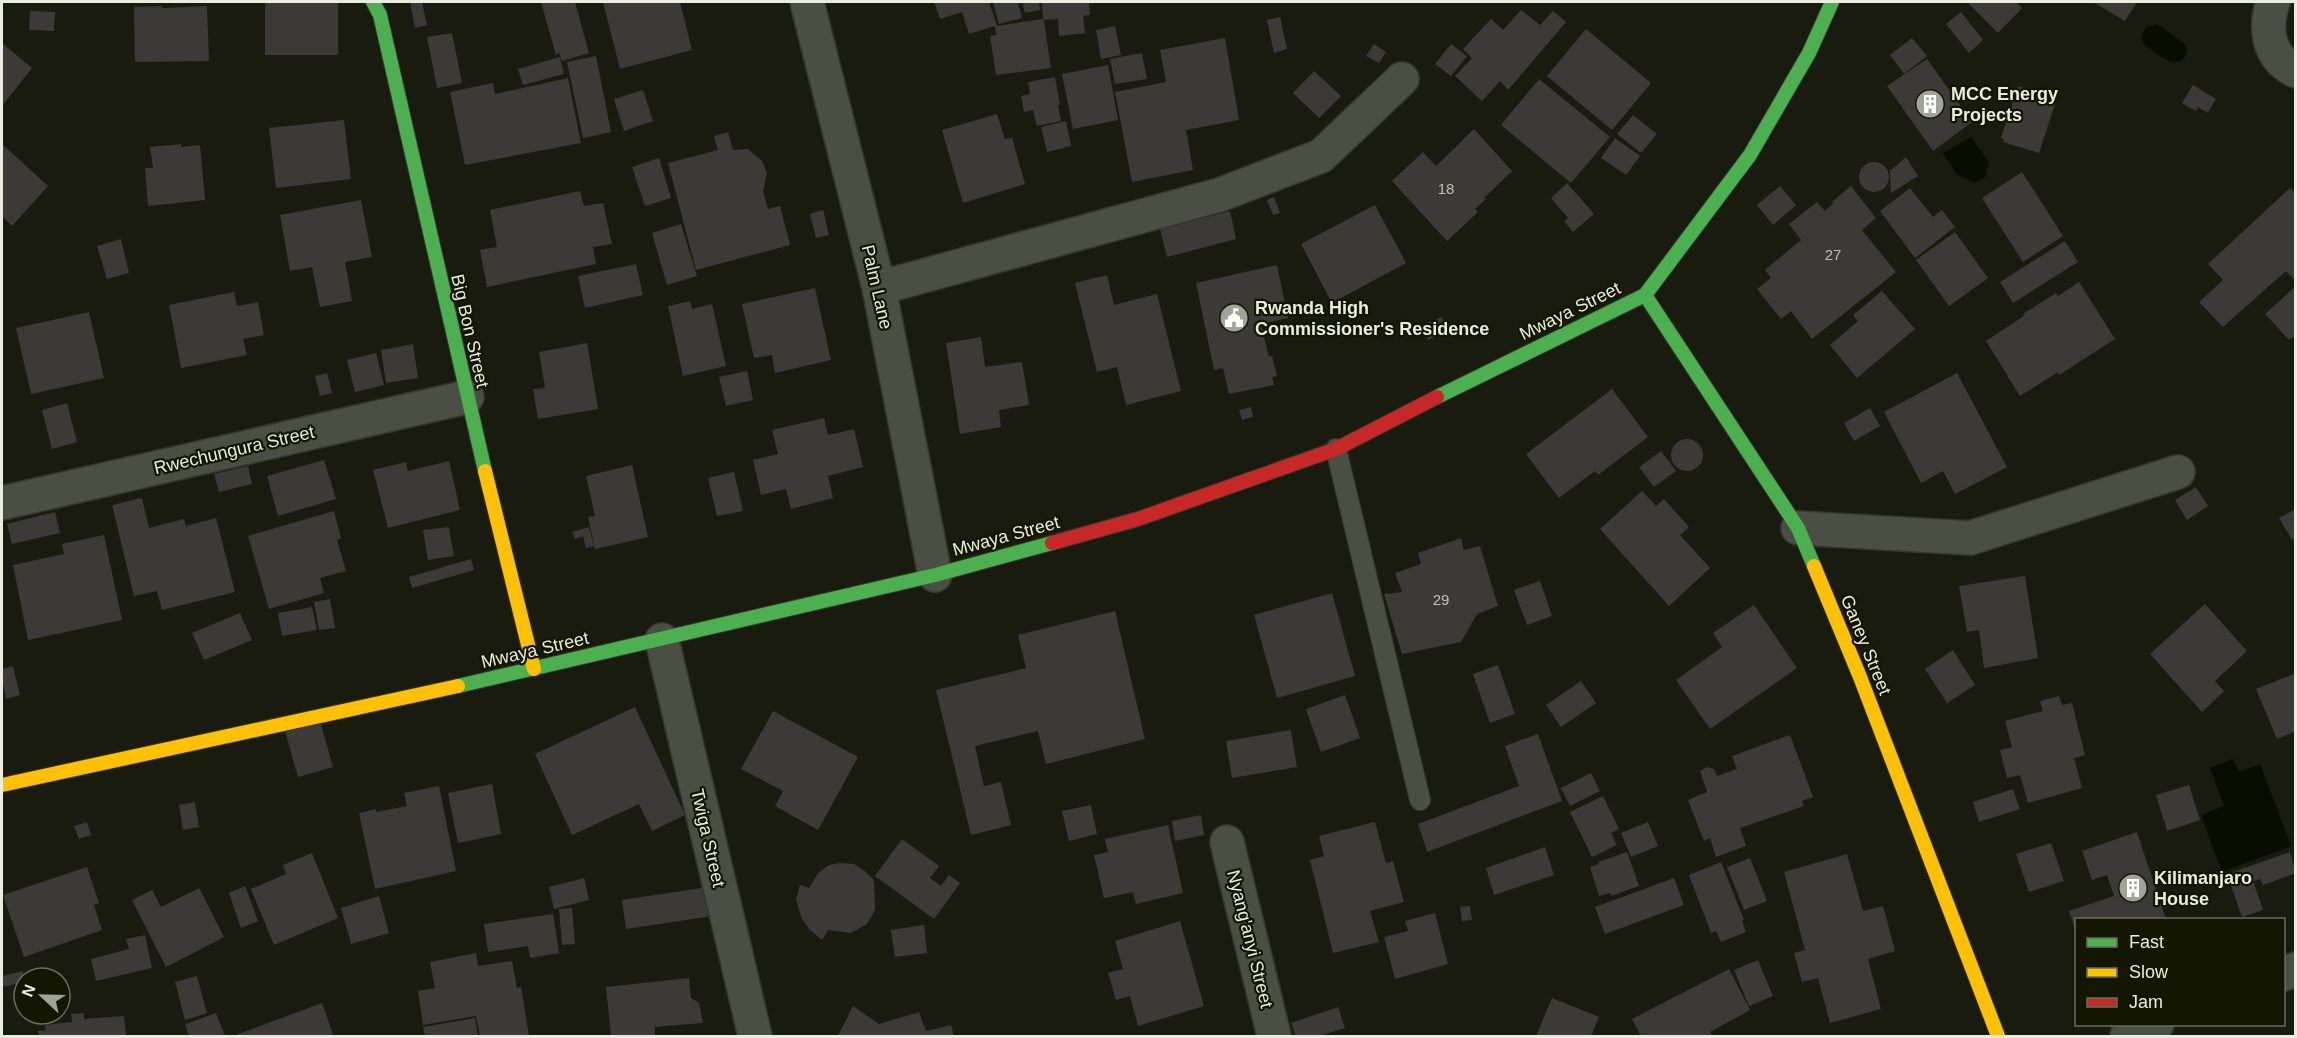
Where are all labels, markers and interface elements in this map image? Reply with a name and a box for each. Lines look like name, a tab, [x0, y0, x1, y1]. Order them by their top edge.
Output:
place label: MCC Energy Projects	[1951, 84, 2058, 125]
building icon: MCC Energy Projects	[1914, 88, 1946, 120]
house number: 18	[1438, 180, 1454, 197]
street label: Palm Lane	[858, 243, 896, 331]
house number: 27	[1825, 246, 1841, 263]
street label: Big Bon Street	[447, 272, 493, 390]
street label: Mwaya Street	[1516, 278, 1624, 344]
place label: Rwanda High Commissioner's Residence	[1255, 298, 1489, 339]
public building icon: Rwanda High Commissioner's Residence	[1218, 302, 1250, 334]
street label: Rwechungura Street	[152, 422, 316, 478]
street label: Mwaya Street	[950, 512, 1062, 560]
house number: 29	[1433, 591, 1449, 608]
street label: Ganey Street	[1837, 592, 1895, 698]
street label: Mwaya Street	[479, 628, 591, 672]
street label: Twiga Street	[687, 787, 729, 889]
street label: Nyang'anyi Street	[1223, 868, 1277, 1010]
place label: Kilimanjaro House	[2154, 868, 2252, 909]
building icon: Kilimanjaro House	[2117, 872, 2149, 904]
legend	[2075, 918, 2285, 1026]
text: Fast	[2129, 932, 2164, 952]
text: Slow	[2129, 962, 2169, 982]
north arrow	[12, 966, 72, 1026]
text: N	[19, 982, 39, 999]
text: Jam	[2129, 992, 2163, 1012]

